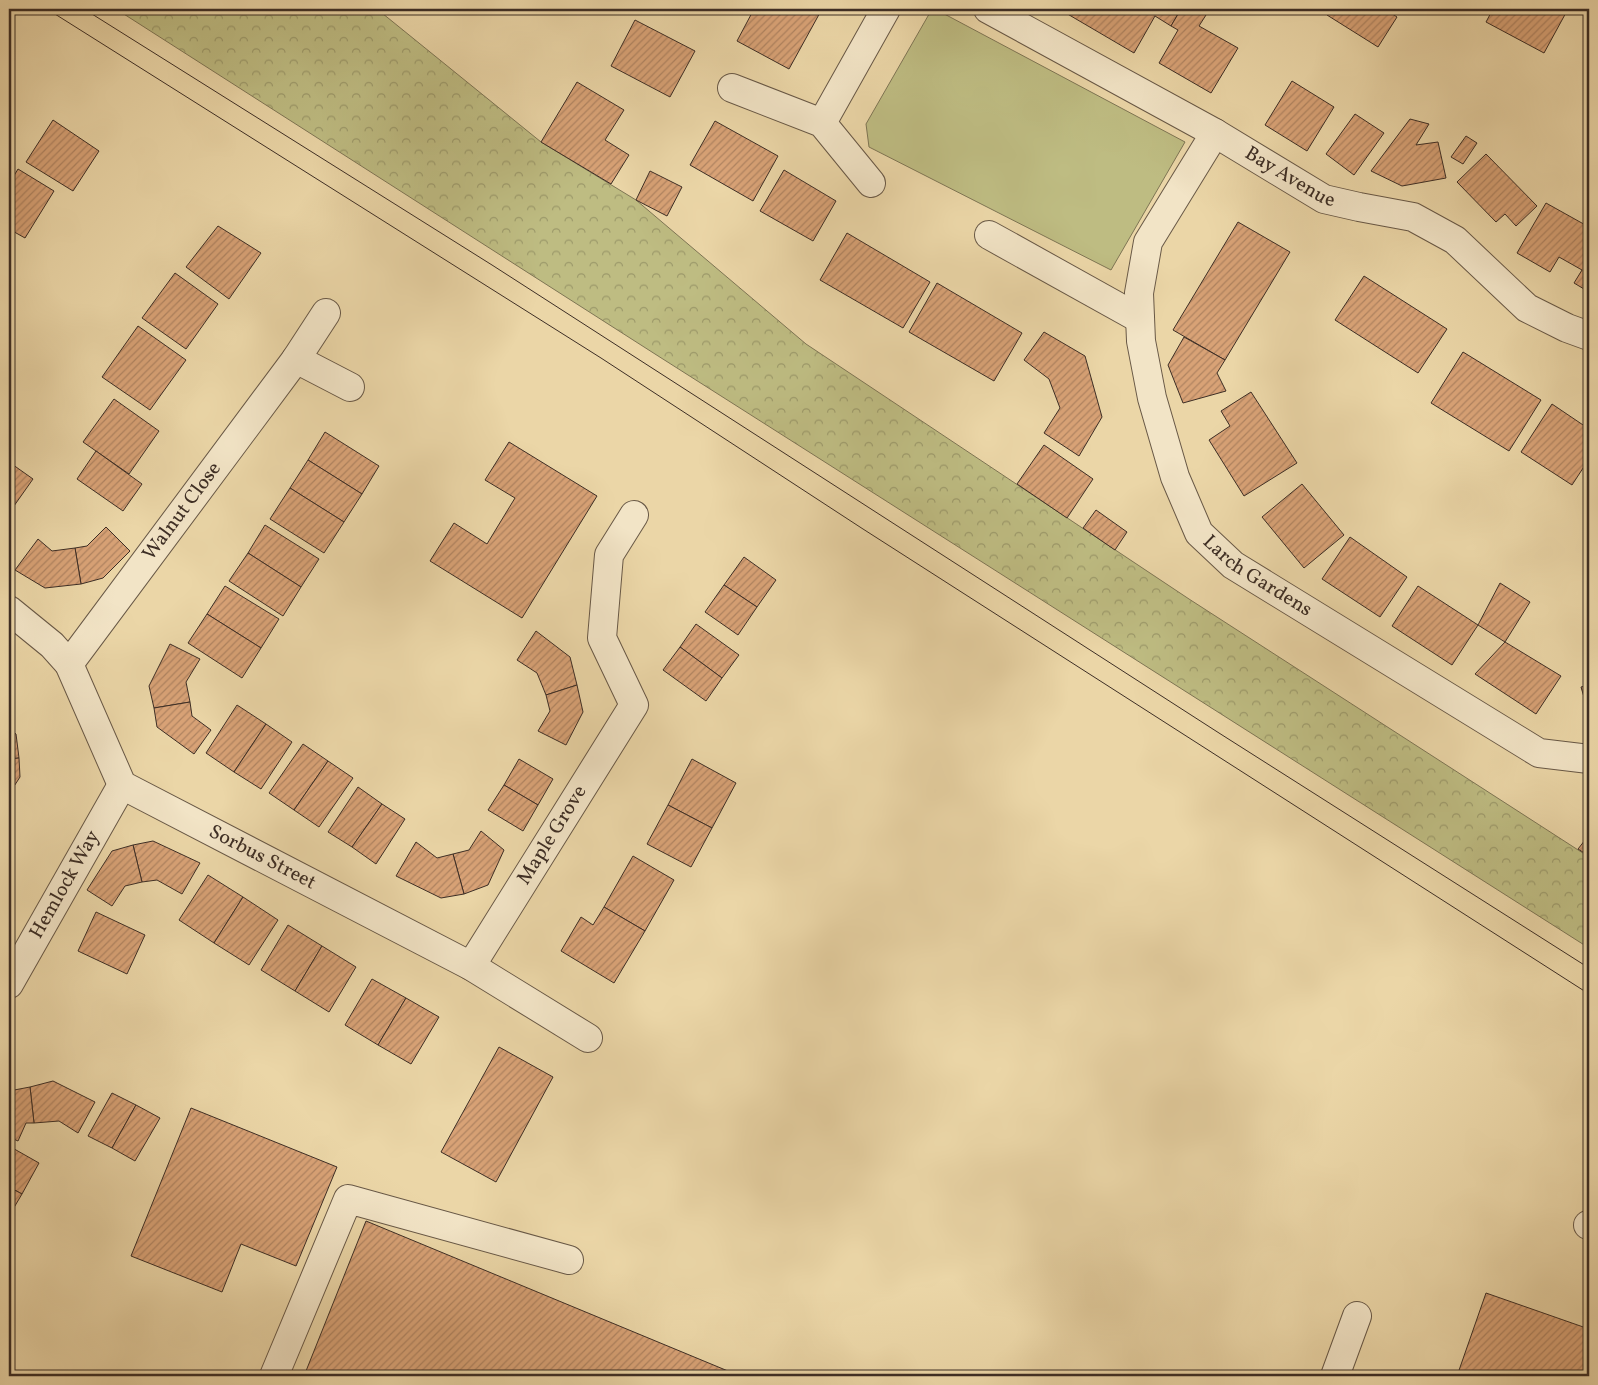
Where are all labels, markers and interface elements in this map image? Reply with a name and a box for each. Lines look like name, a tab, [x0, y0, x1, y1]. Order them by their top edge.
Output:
street label: Bay Avenue	[1239, 140, 1338, 215]
street label: Walnut Close	[136, 456, 228, 567]
street label: Larch Gardens	[1196, 529, 1317, 624]
street label: Maple Grove	[511, 780, 594, 891]
street label: Sorbus Street	[204, 818, 321, 897]
street label: Hemlock Way	[23, 825, 107, 944]

